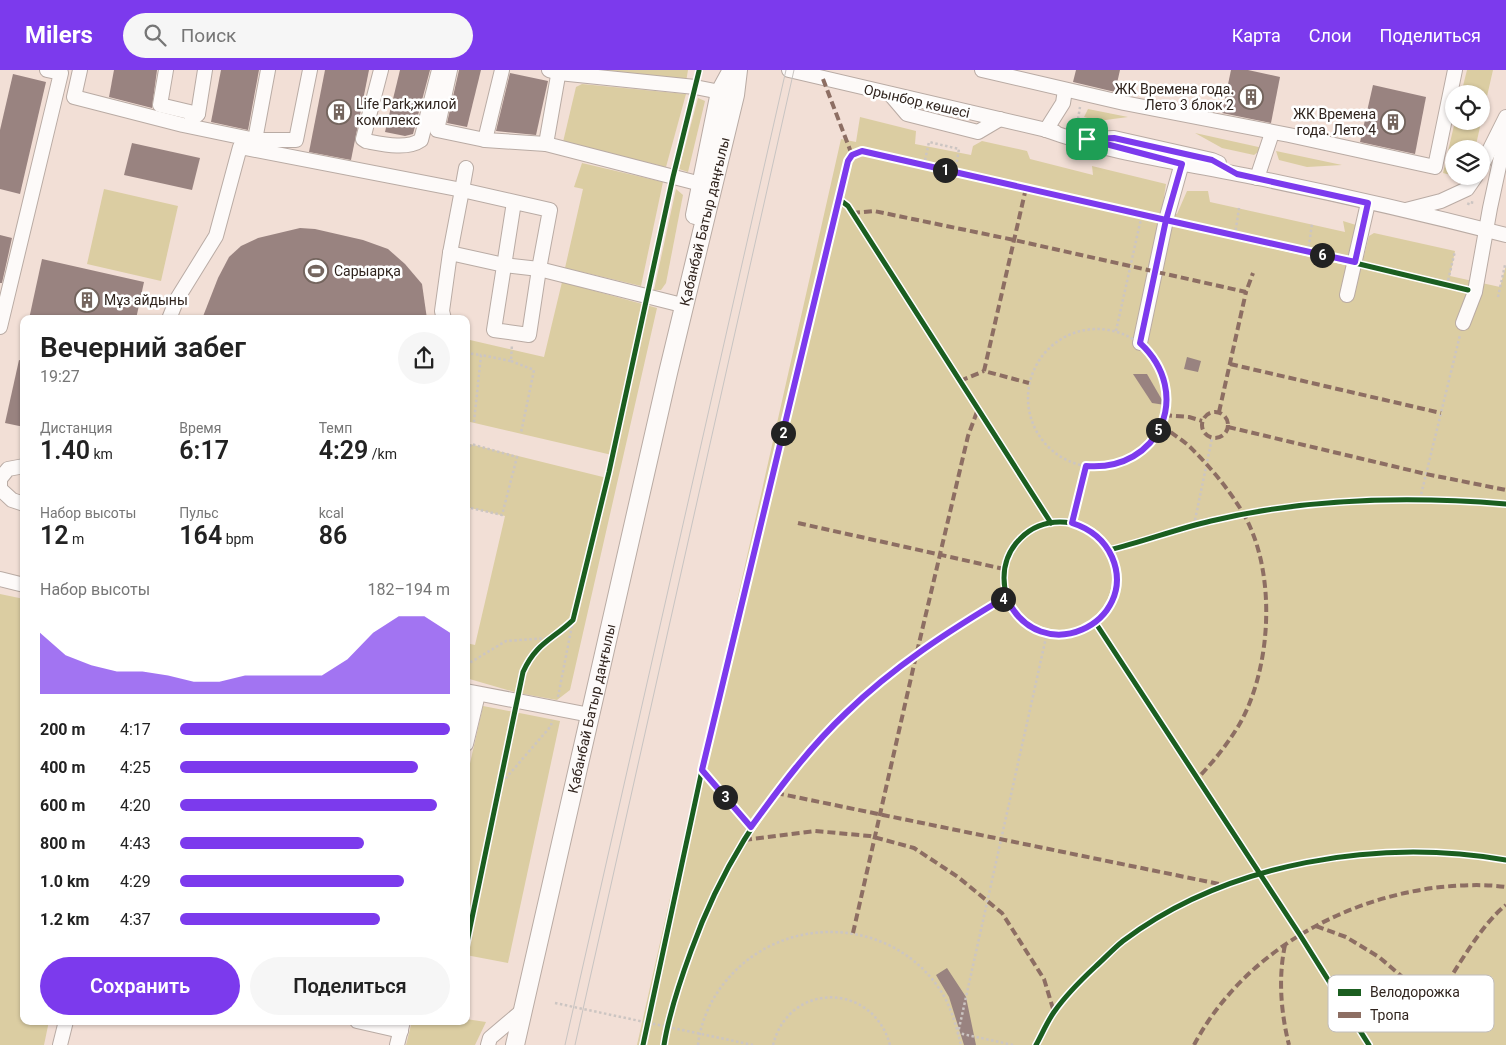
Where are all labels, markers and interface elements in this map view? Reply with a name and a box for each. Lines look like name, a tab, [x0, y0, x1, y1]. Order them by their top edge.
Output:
search box	[123, 13, 473, 58]
text: Milers	[25, 21, 93, 49]
icon: search	[141, 21, 169, 49]
text: Поиск	[181, 24, 236, 47]
text: Карта	[1232, 25, 1281, 46]
text: Слои	[1309, 25, 1352, 46]
text: Поделиться	[1380, 25, 1481, 46]
street label: Орынбор көшесі	[862, 81, 972, 121]
place label: ЖК Времена года. Лето 3 блок 2	[1115, 81, 1234, 113]
building icon: ЖК Времена года. Лето 3 блок 2	[1238, 84, 1264, 110]
map controls	[1445, 85, 1490, 185]
button: locate	[1445, 85, 1490, 130]
place label: Life Park,жилой комплекс	[356, 96, 456, 128]
building icon: Life Park,жилой комплекс	[326, 99, 352, 125]
place label: ЖК Времена года. Лето 4	[1293, 106, 1376, 138]
building icon: ЖК Времена года. Лето 4	[1380, 109, 1406, 135]
pin	[1066, 118, 1108, 160]
icon: arrive	[1073, 125, 1101, 153]
street label: Қабанбай Батыр даңғылы	[676, 135, 733, 308]
button: layers	[1445, 140, 1490, 185]
pin: 1	[932, 158, 958, 182]
text: 1	[941, 162, 950, 178]
pin: 6	[1310, 242, 1334, 268]
text: 6	[1318, 247, 1327, 263]
sports icon: Сарыарқа	[303, 258, 329, 284]
place label: Сарыарқа	[334, 263, 401, 279]
building icon: Мұз айдыны	[74, 287, 100, 313]
place label: Мұз айдыны	[104, 292, 188, 308]
text: Вечерний забег	[40, 331, 246, 364]
button: share	[398, 332, 450, 384]
text: 19:27	[40, 367, 80, 386]
pin: 5	[1146, 418, 1170, 442]
text: Дистанция	[40, 420, 112, 436]
text: Время	[179, 420, 221, 436]
text: Темп	[319, 420, 352, 436]
pin: 2	[770, 420, 796, 446]
text: 5	[1154, 422, 1163, 438]
text: 2	[779, 425, 788, 441]
text: 1.40	[40, 436, 90, 465]
text: 6:17	[179, 436, 229, 465]
text: 4:29	[319, 436, 368, 465]
text: km	[90, 446, 113, 462]
text: /km	[368, 446, 397, 462]
text: Набор высоты	[40, 505, 136, 521]
text: Пульс	[179, 505, 219, 521]
text: kcal	[319, 505, 344, 521]
text: 12	[40, 521, 69, 550]
text: 164	[179, 521, 222, 550]
text: 86	[319, 521, 347, 550]
text: m	[69, 531, 84, 547]
text: bpm	[222, 531, 254, 547]
text: Набор высоты	[40, 580, 150, 599]
text: 182–194 m	[368, 580, 450, 599]
pin: 4	[990, 586, 1016, 612]
text: 4	[999, 591, 1008, 607]
street label: Қабанбай Батыр даңғылы	[565, 622, 619, 795]
text: 200 m	[40, 720, 85, 739]
text: 4:17	[120, 720, 151, 739]
text: 400 m	[40, 758, 85, 777]
text: 4:25	[120, 758, 151, 777]
pin: 3	[712, 784, 738, 810]
text: 3	[721, 789, 730, 805]
text: 600 m	[40, 796, 85, 815]
text: 4:20	[120, 796, 151, 815]
text: 800 m	[40, 834, 85, 853]
text: 4:43	[120, 834, 151, 853]
text: 1.0 km	[40, 872, 89, 891]
text: 4:29	[120, 872, 151, 891]
text: 1.2 km	[40, 910, 89, 929]
text: 4:37	[120, 910, 151, 929]
button: Сохранить	[40, 957, 240, 1015]
button: Поделиться	[250, 957, 450, 1015]
legend	[1328, 975, 1494, 1032]
text: Велодорожка	[1370, 984, 1460, 1000]
text: Тропа	[1370, 1007, 1409, 1023]

